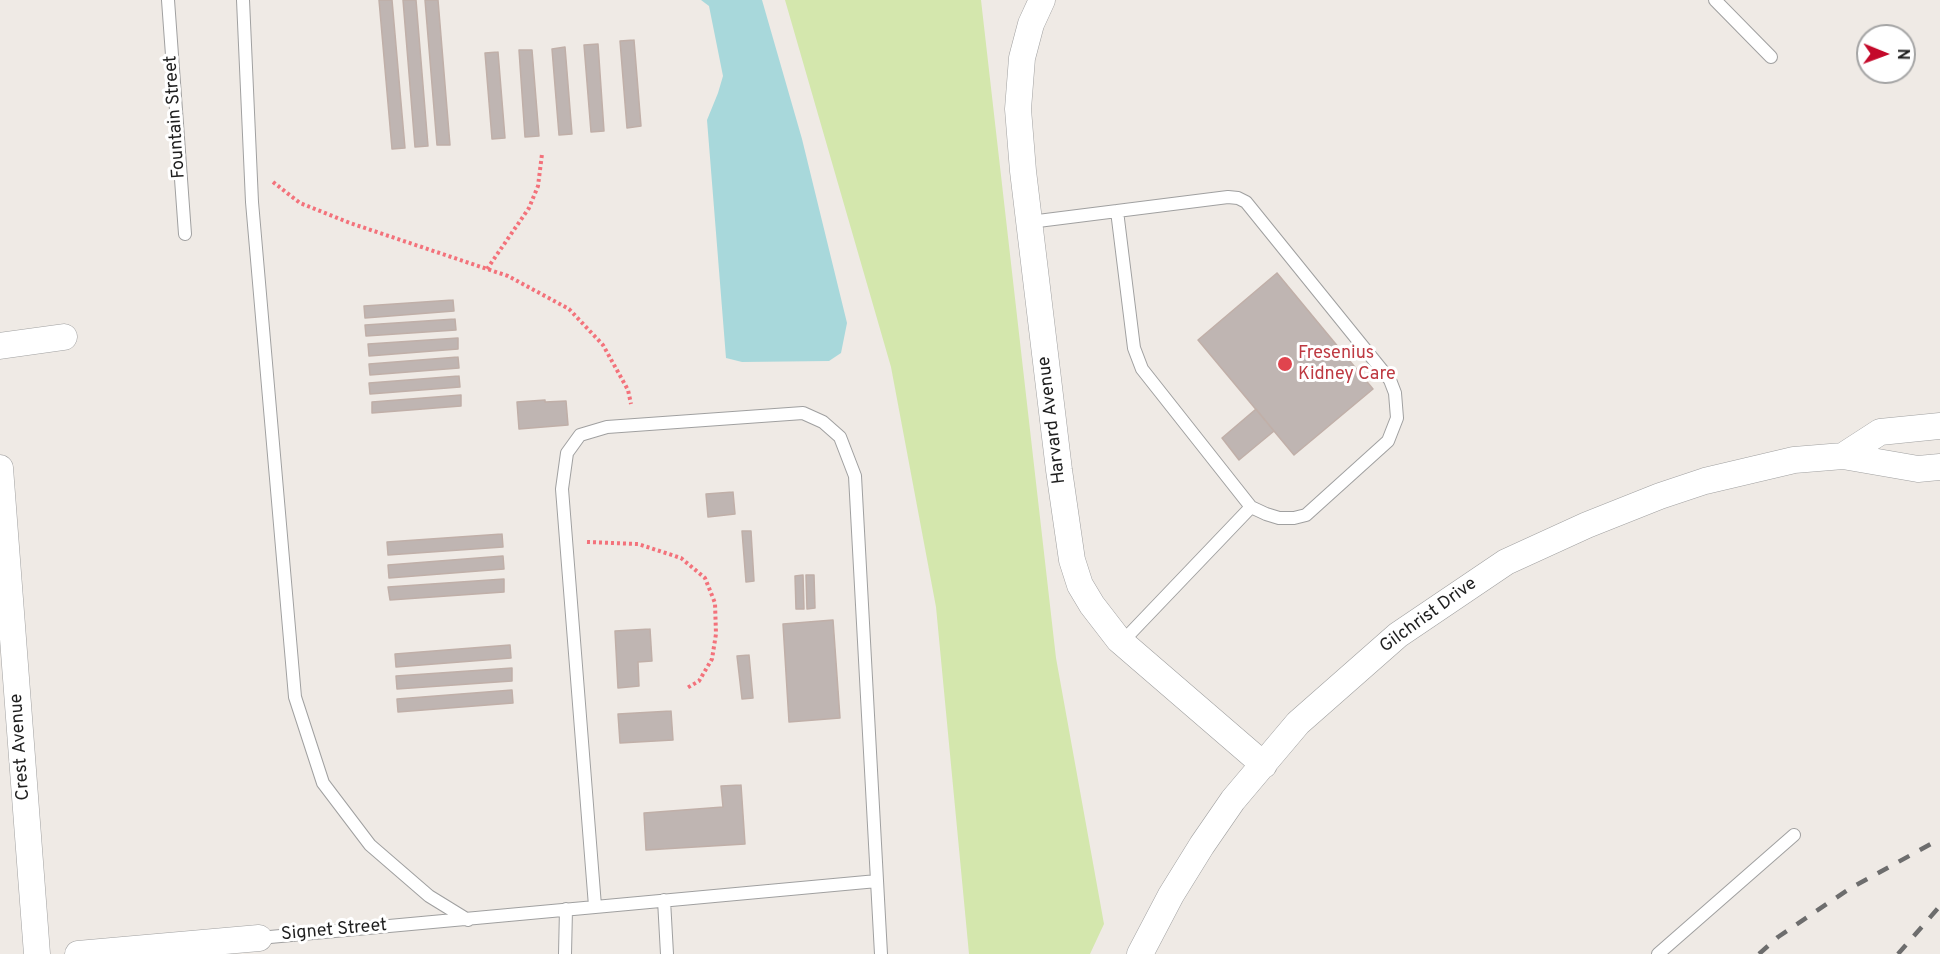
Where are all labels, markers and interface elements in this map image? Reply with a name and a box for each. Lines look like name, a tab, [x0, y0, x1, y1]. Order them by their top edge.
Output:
north arrow	[1856, 24, 1916, 84]
text: N	[1892, 48, 1912, 60]
street label: Fountain Street	[161, 55, 191, 179]
place label: Fresenius Kidney Care	[1298, 343, 1396, 386]
street label: Harvard Avenue	[1034, 355, 1072, 485]
marker: Fresenius Kidney Care	[1276, 355, 1294, 373]
street label: Gilchrist Drive	[1376, 574, 1482, 658]
street label: Crest Avenue	[6, 693, 36, 801]
street label: Signet Street	[280, 916, 388, 946]

